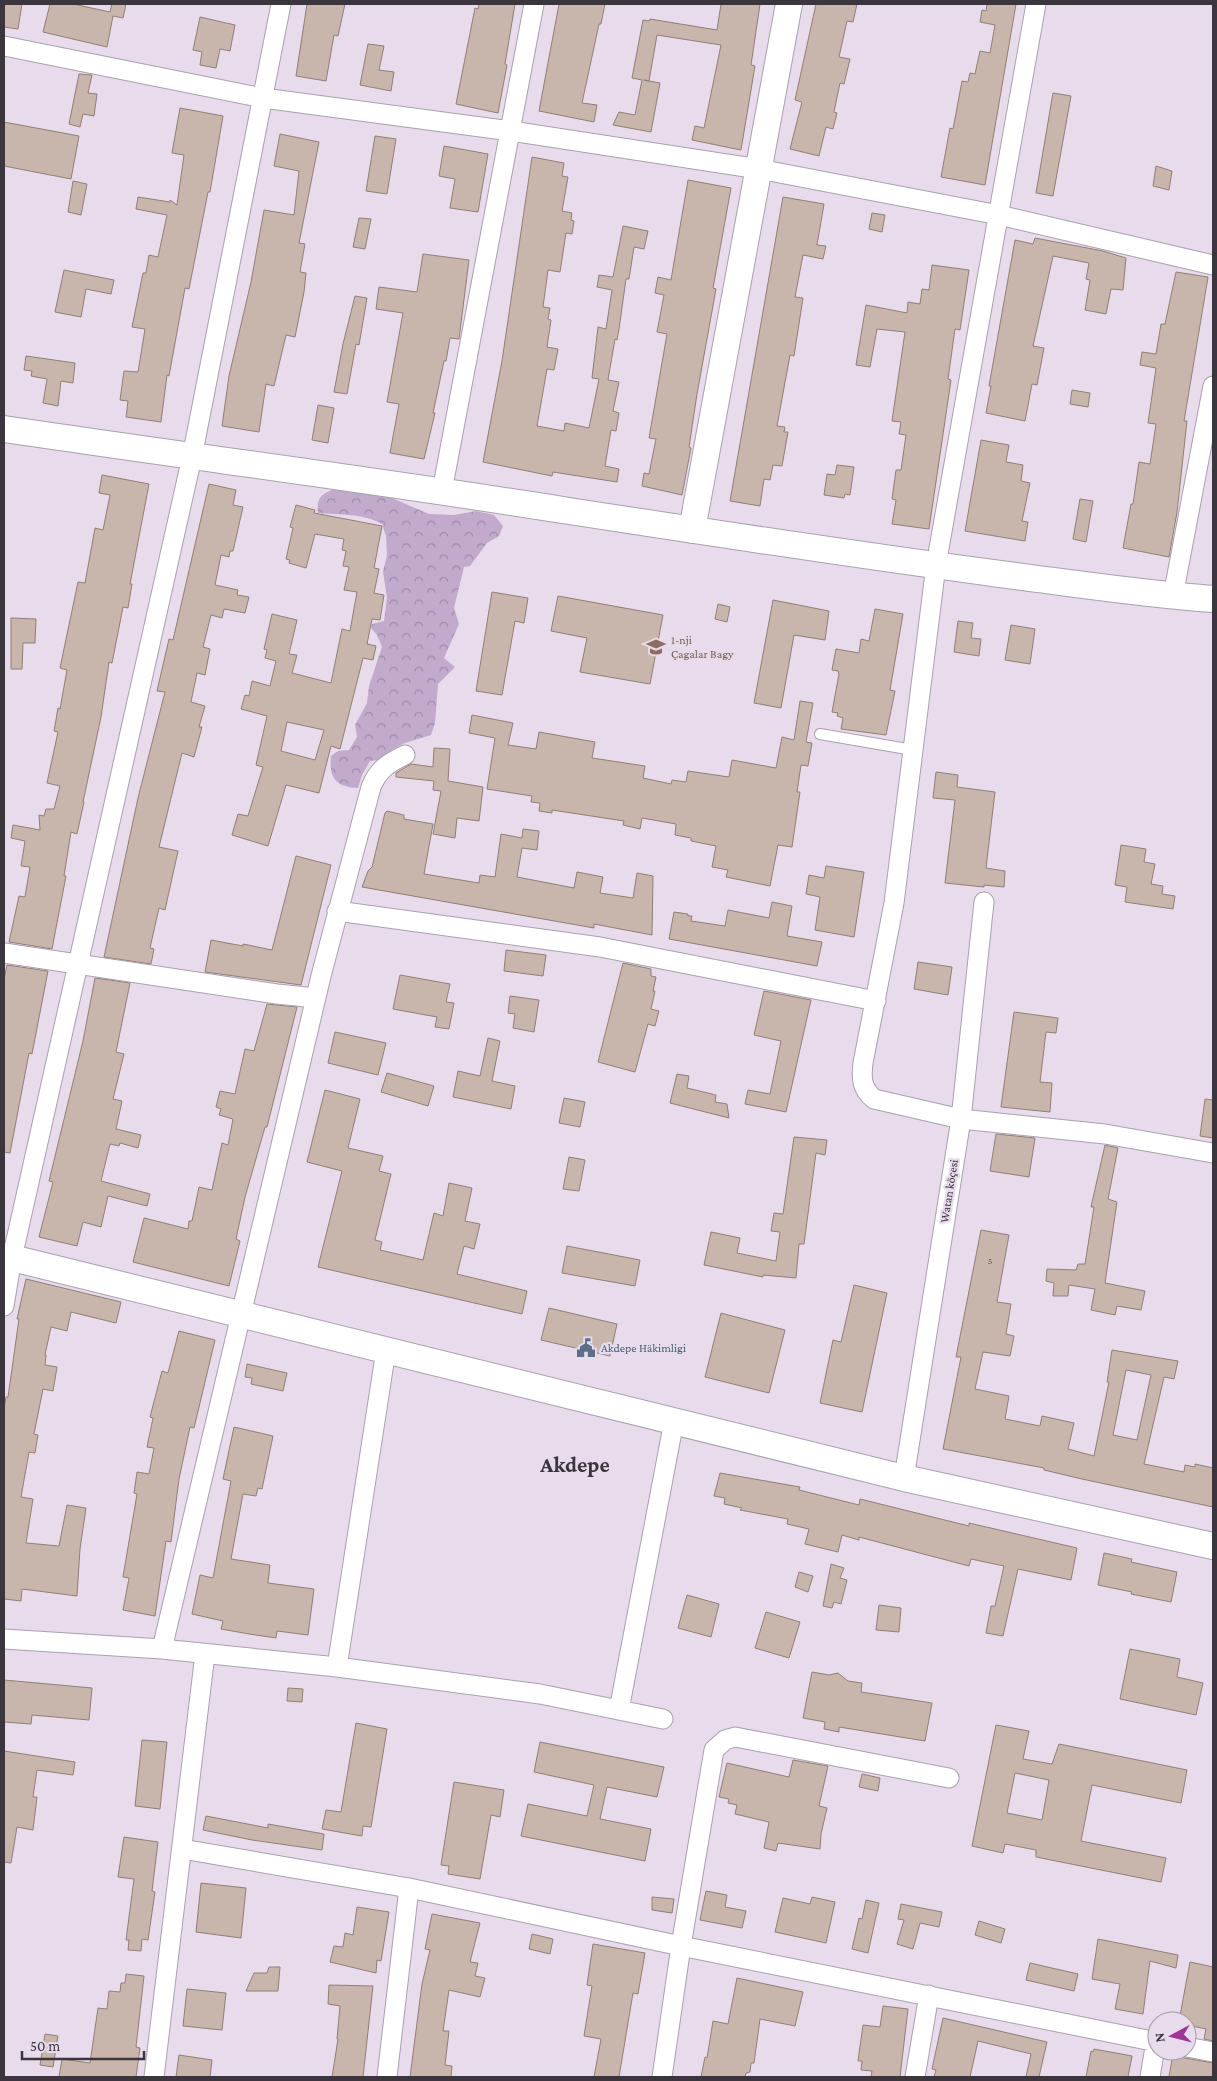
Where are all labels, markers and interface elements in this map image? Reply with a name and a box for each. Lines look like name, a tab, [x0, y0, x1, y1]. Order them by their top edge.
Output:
place label: 1-nji Çagalar Bagy	[671, 633, 734, 661]
school or university icon: 1-nji Çagalar Bagy	[645, 636, 667, 658]
street label: Watan köçesi	[937, 1158, 961, 1224]
house number: 5	[988, 1255, 993, 1266]
public building icon: Akdepe Häkimligi	[575, 1337, 597, 1359]
place label: Akdepe Häkimligi	[601, 1341, 686, 1355]
district label: Akdepe	[539, 1452, 610, 1477]
north arrow	[1147, 2011, 1197, 2061]
scale bar	[22, 2028, 145, 2060]
text: N	[1151, 2031, 1168, 2043]
text: 50 m	[30, 2038, 60, 2054]

